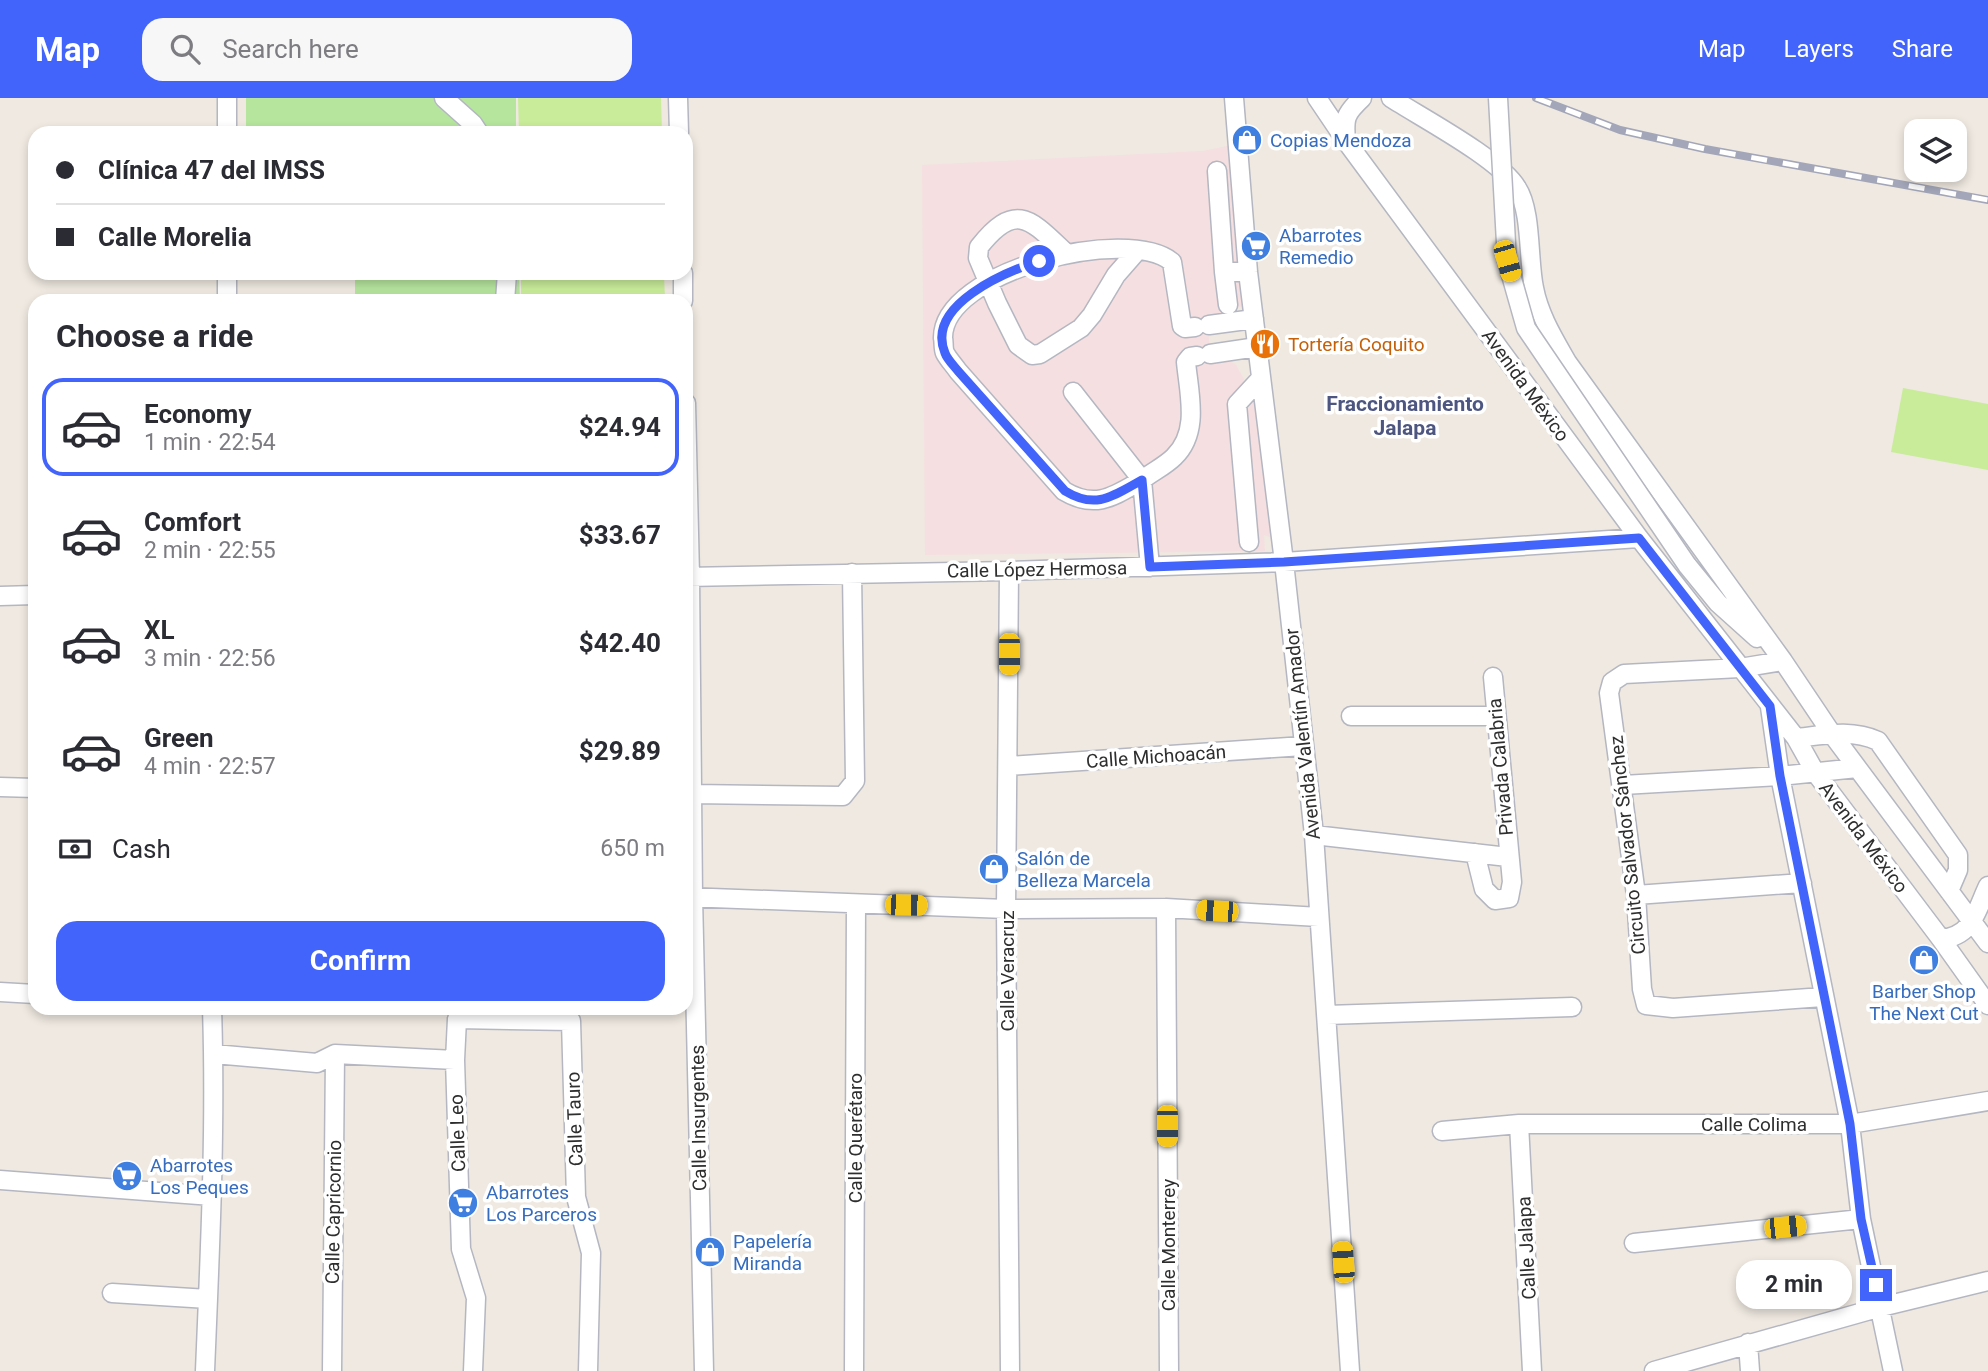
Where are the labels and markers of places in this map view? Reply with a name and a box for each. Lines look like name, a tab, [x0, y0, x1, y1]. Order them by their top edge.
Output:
shop icon: Copias Mendoza	[1230, 123, 1264, 157]
place label: Copias Mendoza	[1270, 129, 1412, 152]
place label: Abarrotes Remedio	[1279, 224, 1362, 269]
supermarket icon: Abarrotes Remedio	[1239, 229, 1273, 263]
restaurant icon: Tortería Coquito	[1248, 327, 1282, 361]
place label: Tortería Coquito	[1288, 333, 1425, 356]
place label: Salón de Belleza Marcela	[1017, 847, 1151, 892]
shop icon: Salón de Belleza Marcela	[977, 852, 1011, 886]
shop icon: Barber Shop The Next Cut	[1907, 943, 1941, 977]
place label: Barber Shop The Next Cut	[1869, 980, 1979, 1025]
place label: Abarrotes Los Peques	[150, 1154, 249, 1199]
supermarket icon: Abarrotes Los Peques	[110, 1159, 144, 1193]
place label: Abarrotes Los Parceros	[486, 1181, 597, 1226]
supermarket icon: Abarrotes Los Parceros	[446, 1186, 480, 1220]
place label: Papelería Miranda	[733, 1230, 812, 1275]
shop icon: Papelería Miranda	[693, 1235, 727, 1269]

